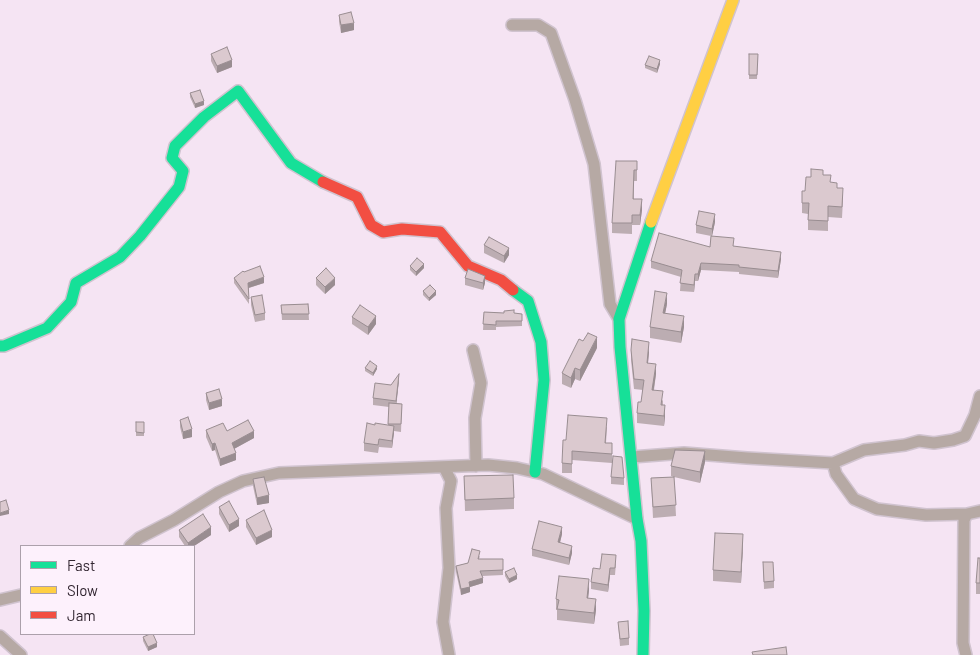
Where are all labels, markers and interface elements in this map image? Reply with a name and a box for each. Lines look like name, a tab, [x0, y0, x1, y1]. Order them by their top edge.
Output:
legend	[20, 545, 195, 635]
text: Fast	[67, 556, 95, 574]
text: Slow	[67, 581, 98, 599]
text: Jam	[67, 606, 96, 624]

